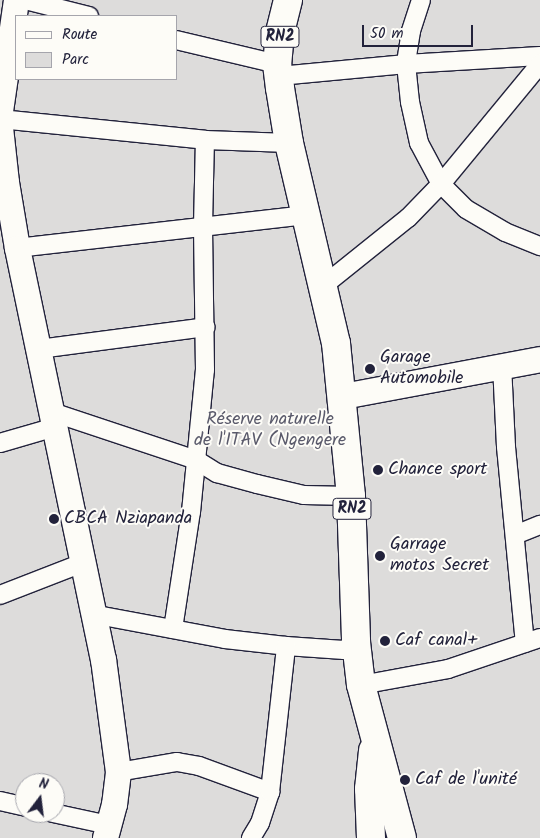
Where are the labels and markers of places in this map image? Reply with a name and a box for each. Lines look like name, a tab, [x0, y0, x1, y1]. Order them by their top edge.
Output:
place label: Garage Automobile	[380, 348, 463, 390]
marker: Garage Automobile	[364, 363, 376, 375]
place label: Chance sport	[388, 459, 487, 481]
marker: Chance sport	[372, 464, 384, 476]
place label: CBCA Nziapanda	[64, 508, 192, 530]
marker: CBCA Nziapanda	[48, 513, 60, 525]
place label: Garrage motos Secret	[390, 535, 489, 578]
marker: Garrage motos Secret	[374, 550, 386, 562]
place label: Caf canal+	[395, 630, 478, 652]
marker: Caf canal+	[379, 635, 391, 647]
place label: Caf de l'unité	[415, 769, 517, 791]
marker: Caf de l'unité	[399, 774, 411, 786]

